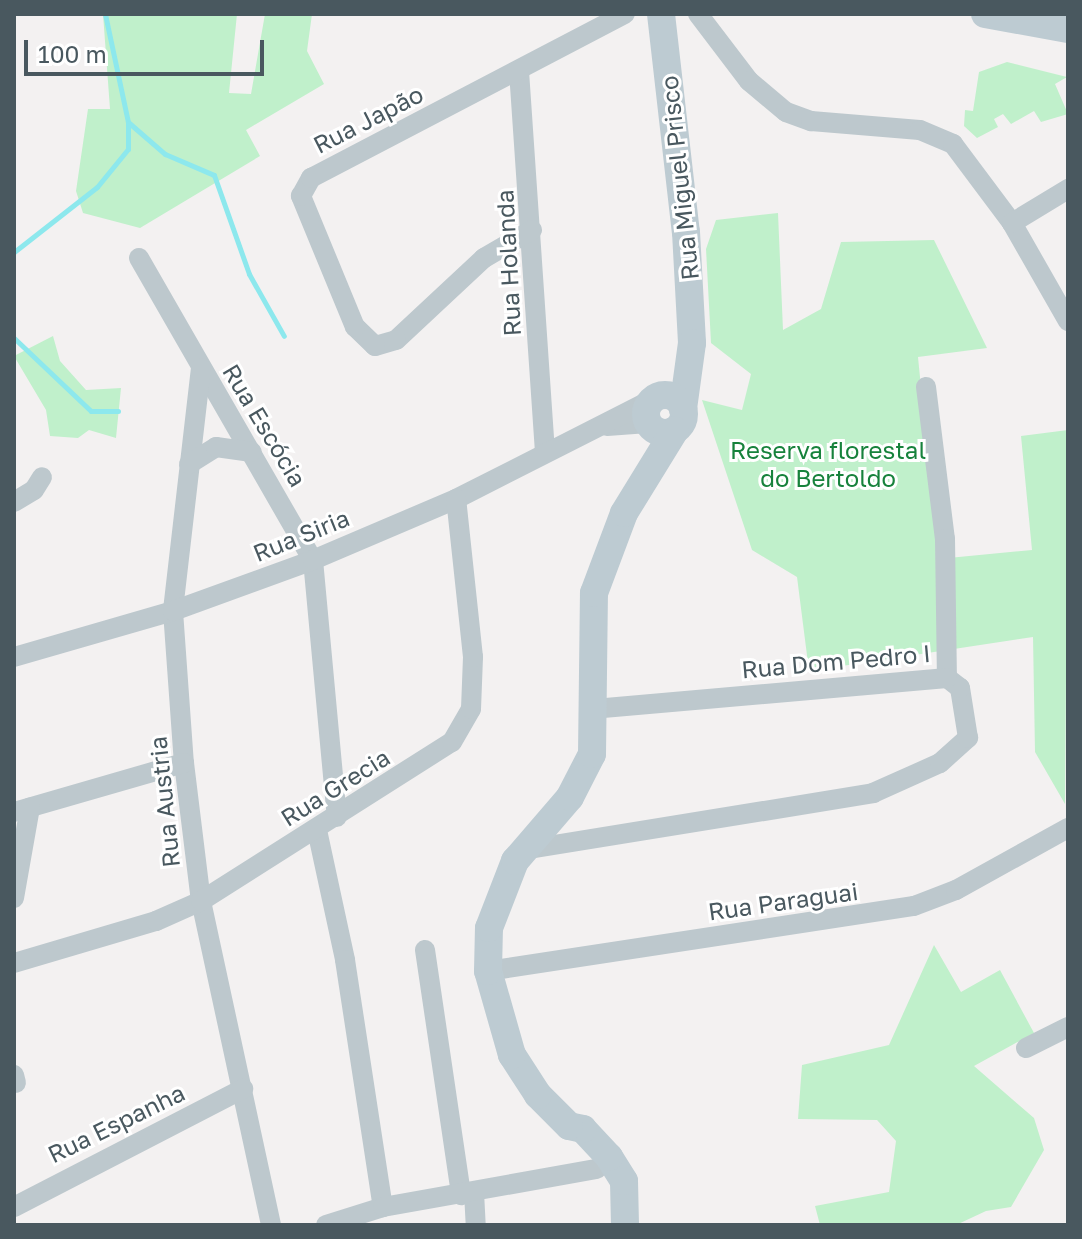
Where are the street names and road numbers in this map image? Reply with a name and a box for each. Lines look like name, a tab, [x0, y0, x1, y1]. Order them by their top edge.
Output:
street label: Rua Miguel Prisco	[654, 74, 704, 282]
street label: Rua Japão	[308, 79, 428, 159]
street label: Rua Holanda	[490, 189, 526, 337]
street label: Rua Escócia	[217, 359, 313, 491]
street label: Rua Siria	[249, 503, 353, 567]
street label: Rua Dom Pedro I	[740, 638, 932, 684]
street label: Rua Austria	[143, 735, 185, 869]
street label: Rua Grecia	[275, 742, 395, 832]
street label: Rua Paraguai	[706, 876, 860, 926]
street label: Rua Espanha	[43, 1077, 189, 1169]

